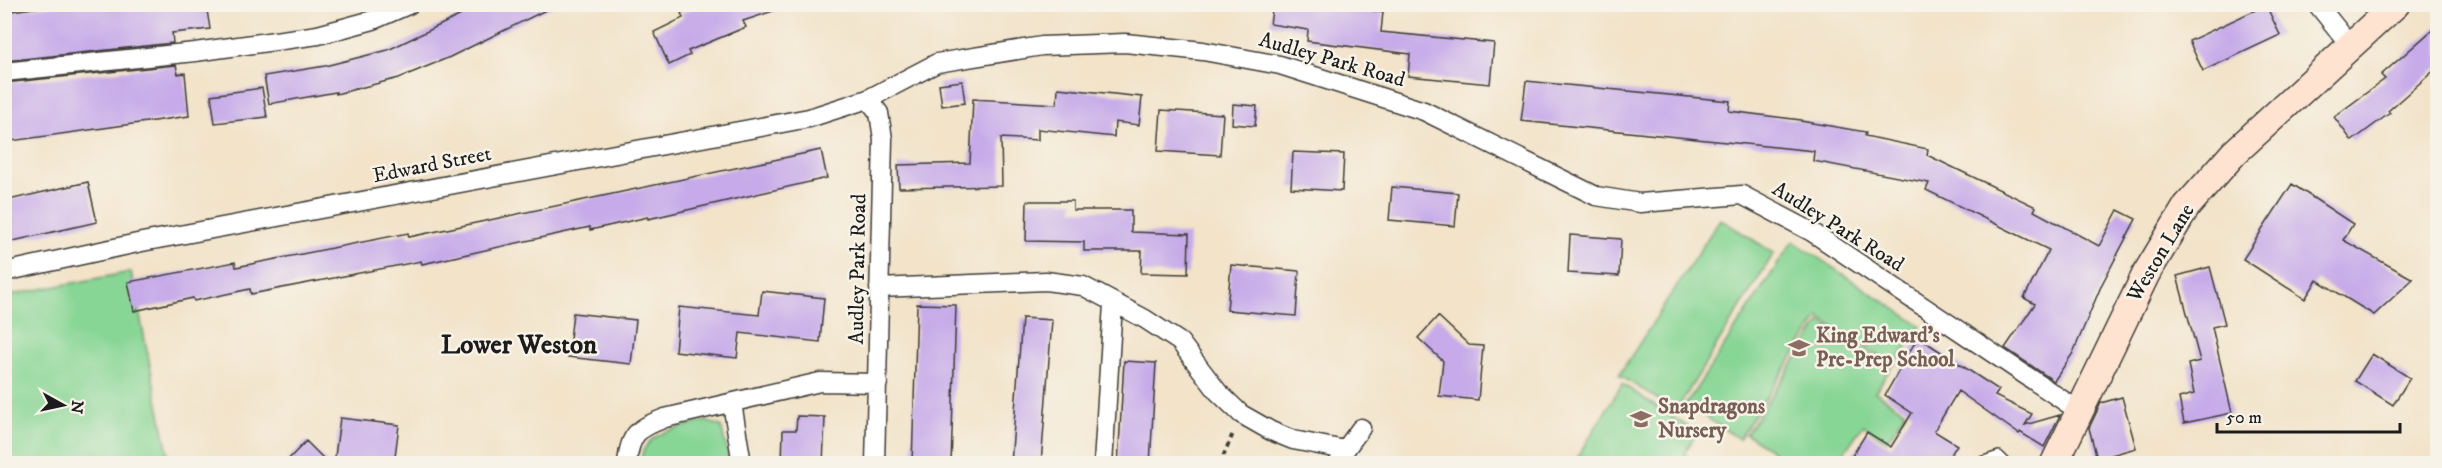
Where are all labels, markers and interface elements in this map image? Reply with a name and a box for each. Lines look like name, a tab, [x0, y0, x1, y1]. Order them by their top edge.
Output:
street label: Audley Park Road	[1256, 27, 1408, 93]
street label: Edward Street	[371, 141, 494, 189]
street label: Audley Park Road	[1767, 176, 1909, 278]
street label: Audley Park Road	[844, 193, 872, 345]
street label: Weston Lane	[2121, 199, 2201, 308]
place label: King Edward's Pre-Prep School	[1816, 323, 1955, 373]
district label: Lower Weston	[441, 328, 598, 362]
school or university icon: King Edward's Pre-Prep School	[1787, 336, 1811, 360]
north arrow	[33, 375, 93, 435]
place label: Snapdragons Nursery	[1658, 394, 1765, 444]
scale bar	[2217, 396, 2400, 434]
text: N	[66, 399, 88, 415]
school or university icon: Snapdragons Nursery	[1629, 407, 1653, 431]
text: 50 m	[2226, 407, 2262, 429]

